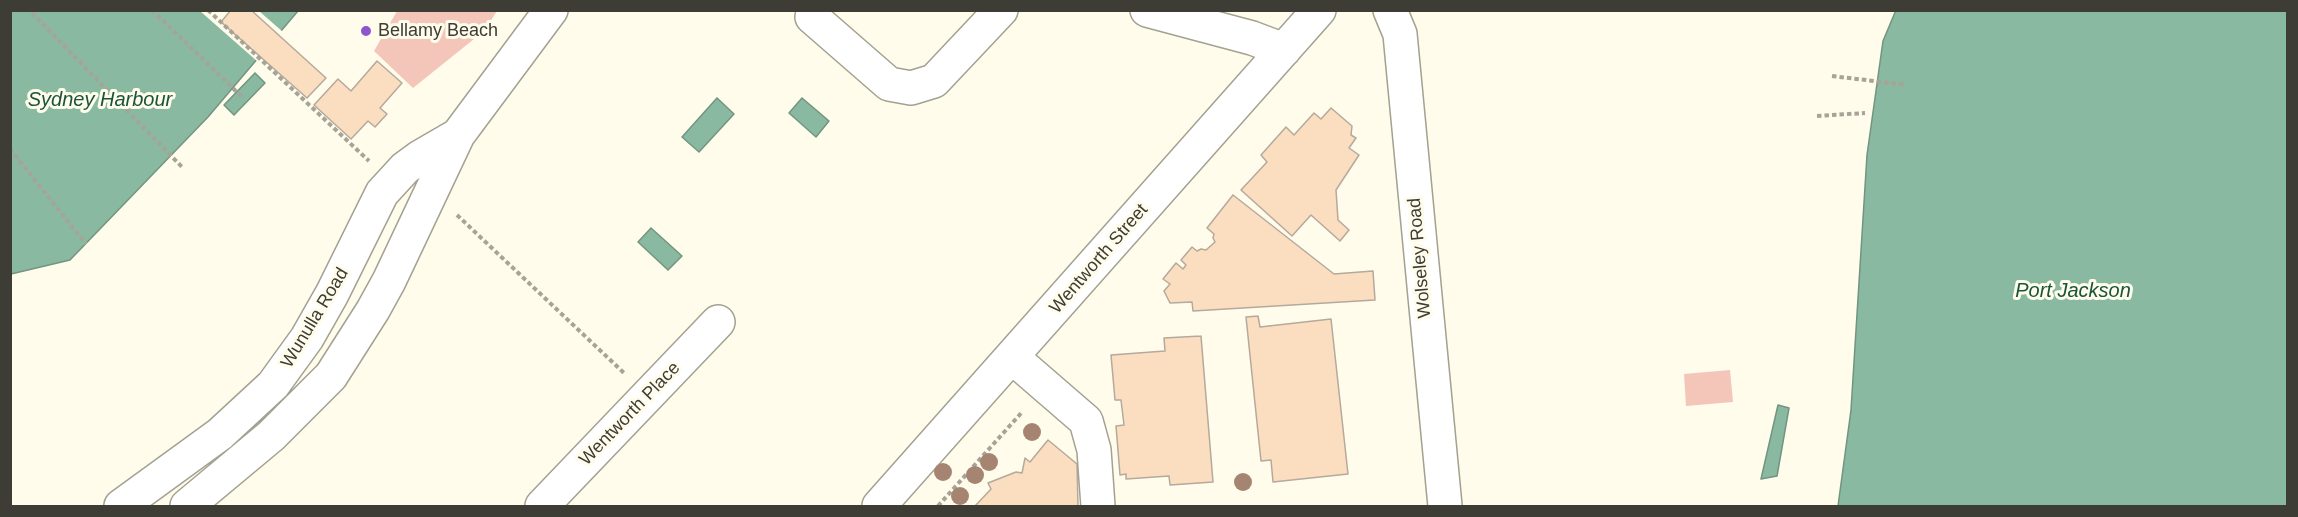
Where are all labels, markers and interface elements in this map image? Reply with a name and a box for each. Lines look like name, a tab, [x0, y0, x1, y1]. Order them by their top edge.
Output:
place label: Bellamy Beach	[378, 20, 498, 42]
marker: Bellamy Beach	[359, 24, 373, 38]
water label: Sydney Harbour	[28, 88, 172, 112]
street label: Wolseley Road	[1404, 197, 1436, 319]
street label: Wentworth Street	[1045, 200, 1153, 318]
street label: Wunulla Road	[277, 264, 353, 372]
water label: Port Jackson	[2015, 279, 2131, 303]
street label: Wentworth Place	[575, 358, 685, 470]

